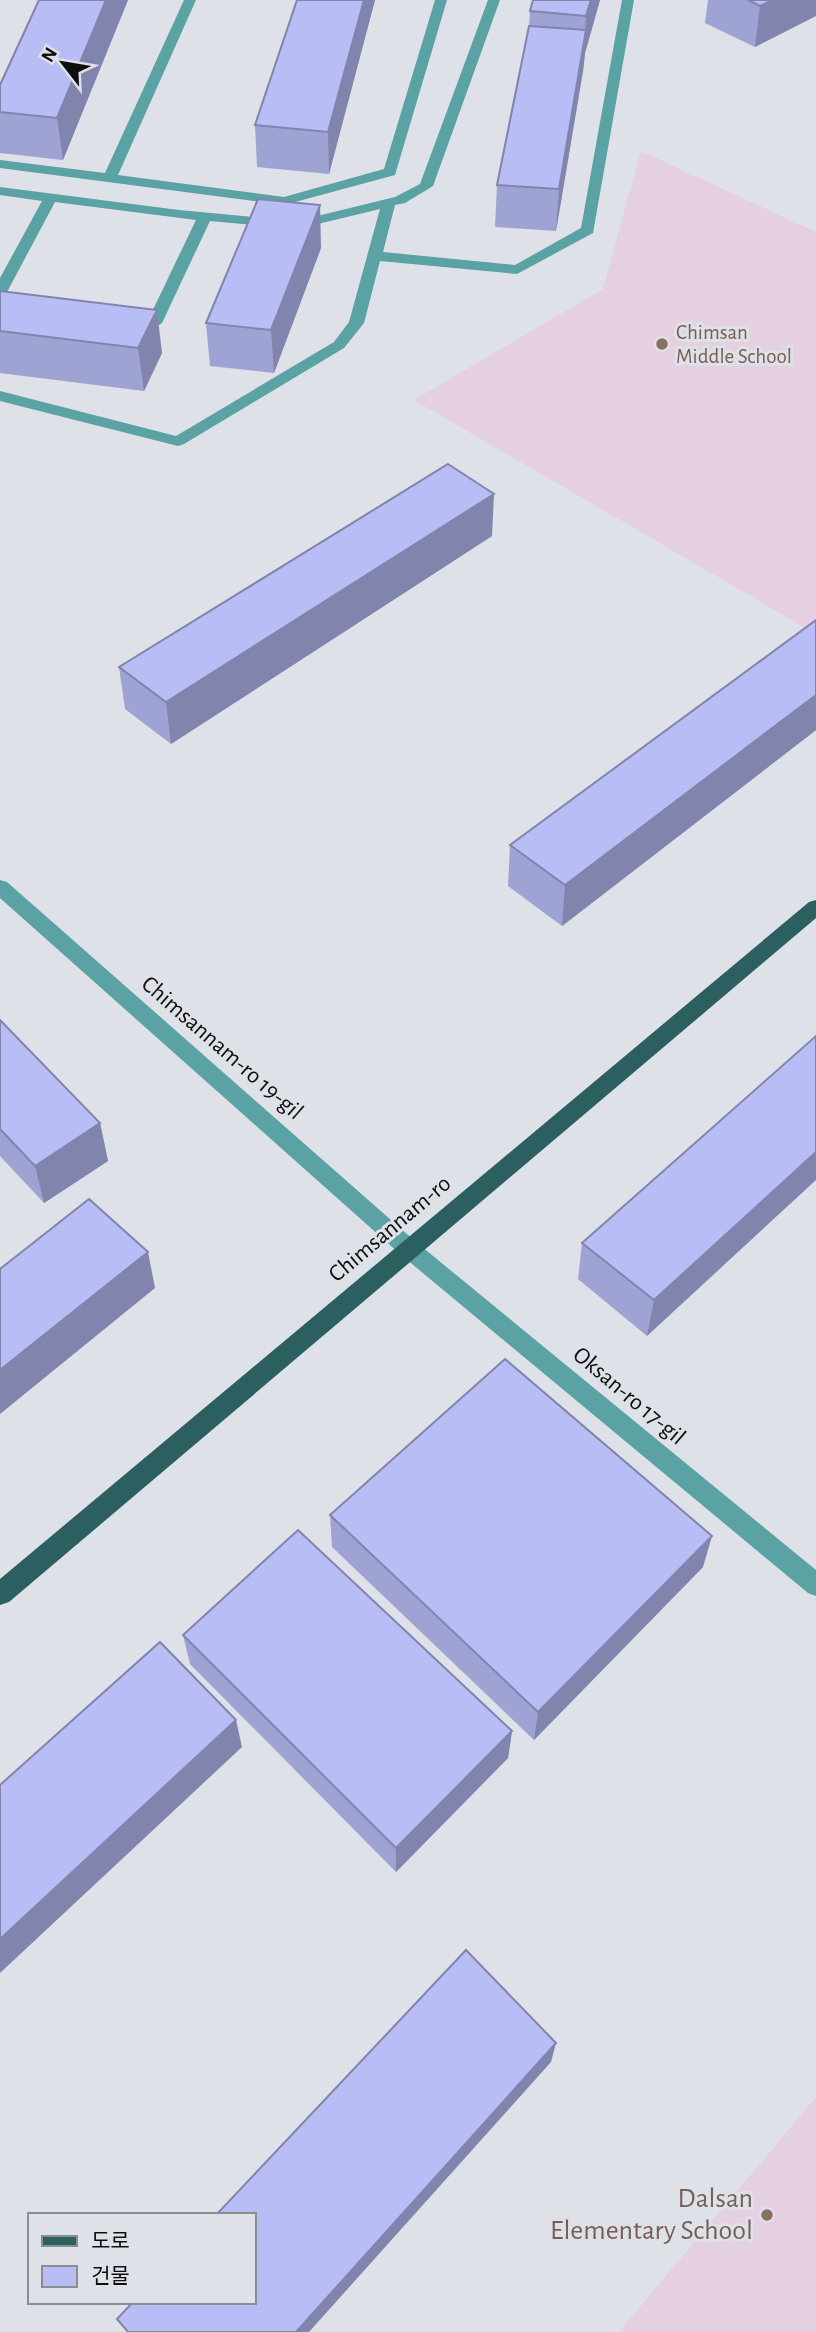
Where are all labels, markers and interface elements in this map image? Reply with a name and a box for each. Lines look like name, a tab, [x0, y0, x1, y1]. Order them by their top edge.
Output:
north arrow	[28, 28, 98, 98]
text: N	[38, 44, 61, 66]
place label: Chimsan Middle School	[676, 322, 792, 367]
marker: Chimsan Middle School	[654, 336, 670, 352]
street label: Chimsannam-ro 19-gil	[137, 972, 307, 1124]
street label: Chimsannam-ro	[324, 1171, 456, 1287]
street label: Oksan-ro 17-gil	[568, 1342, 690, 1450]
place label: Dalsan Elementary School	[550, 2185, 753, 2245]
marker: Dalsan Elementary School	[759, 2207, 775, 2223]
legend	[28, 2213, 256, 2304]
text: 도로	[91, 2231, 130, 2252]
text: 건물	[91, 2265, 130, 2287]

